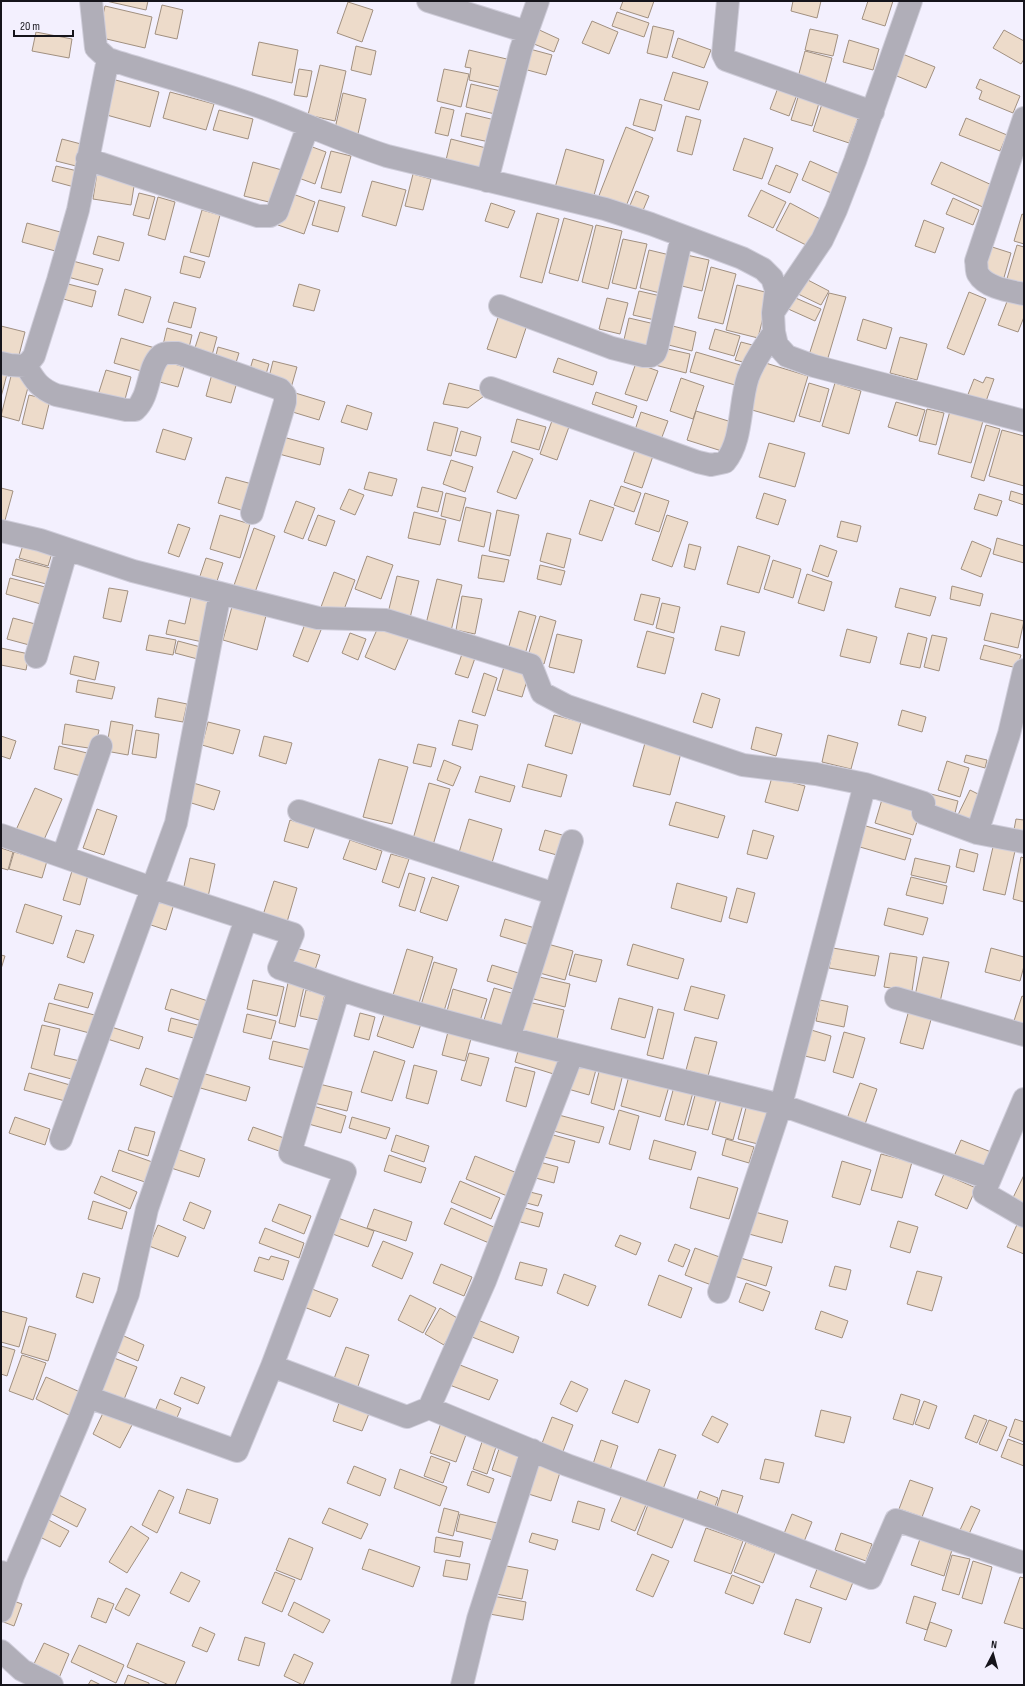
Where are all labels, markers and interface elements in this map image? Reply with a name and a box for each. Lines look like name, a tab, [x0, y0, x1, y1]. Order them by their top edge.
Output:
scale bar	[14, 12, 73, 38]
text: 20 m	[20, 19, 40, 34]
north arrow	[973, 1634, 1013, 1674]
text: N	[990, 1638, 998, 1651]

